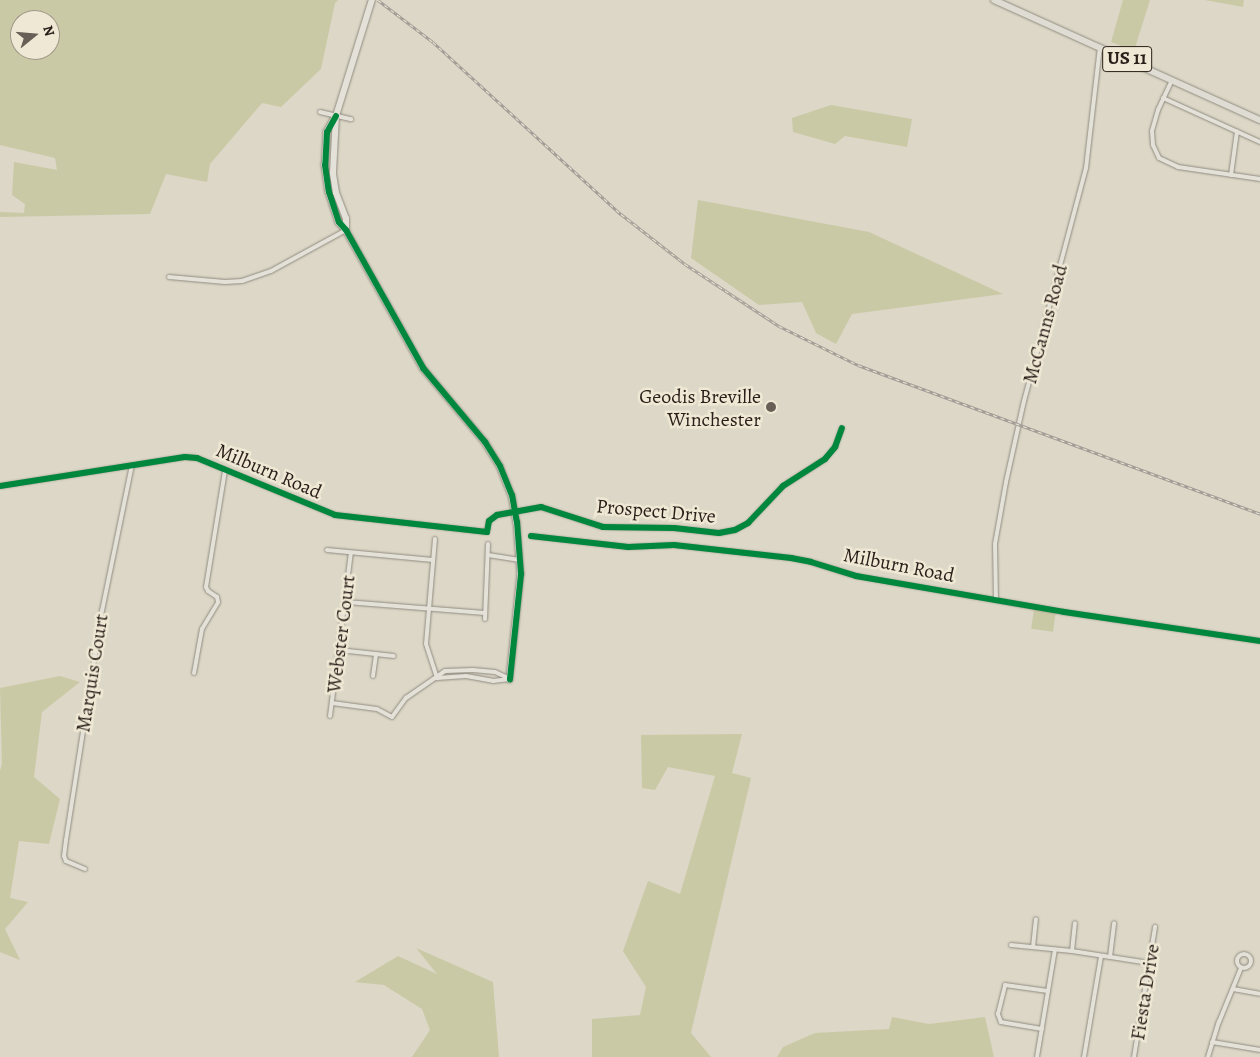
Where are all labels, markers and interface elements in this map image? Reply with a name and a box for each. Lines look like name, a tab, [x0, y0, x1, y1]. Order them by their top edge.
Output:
north arrow	[10, 10, 60, 60]
text: N	[38, 23, 59, 38]
road number: US 11	[1102, 42, 1152, 76]
street label: McCanns Road	[1018, 262, 1072, 386]
place label: Geodis Breville Winchester	[639, 384, 761, 431]
marker: Geodis Breville Winchester	[765, 401, 777, 413]
street label: Milburn Road	[213, 438, 325, 504]
street label: Prospect Drive	[595, 494, 717, 528]
street label: Milburn Road	[842, 542, 956, 588]
street label: Webster Court	[322, 574, 360, 694]
street label: Marquis Court	[71, 612, 113, 734]
street label: Fiesta Drive	[1126, 942, 1164, 1042]

